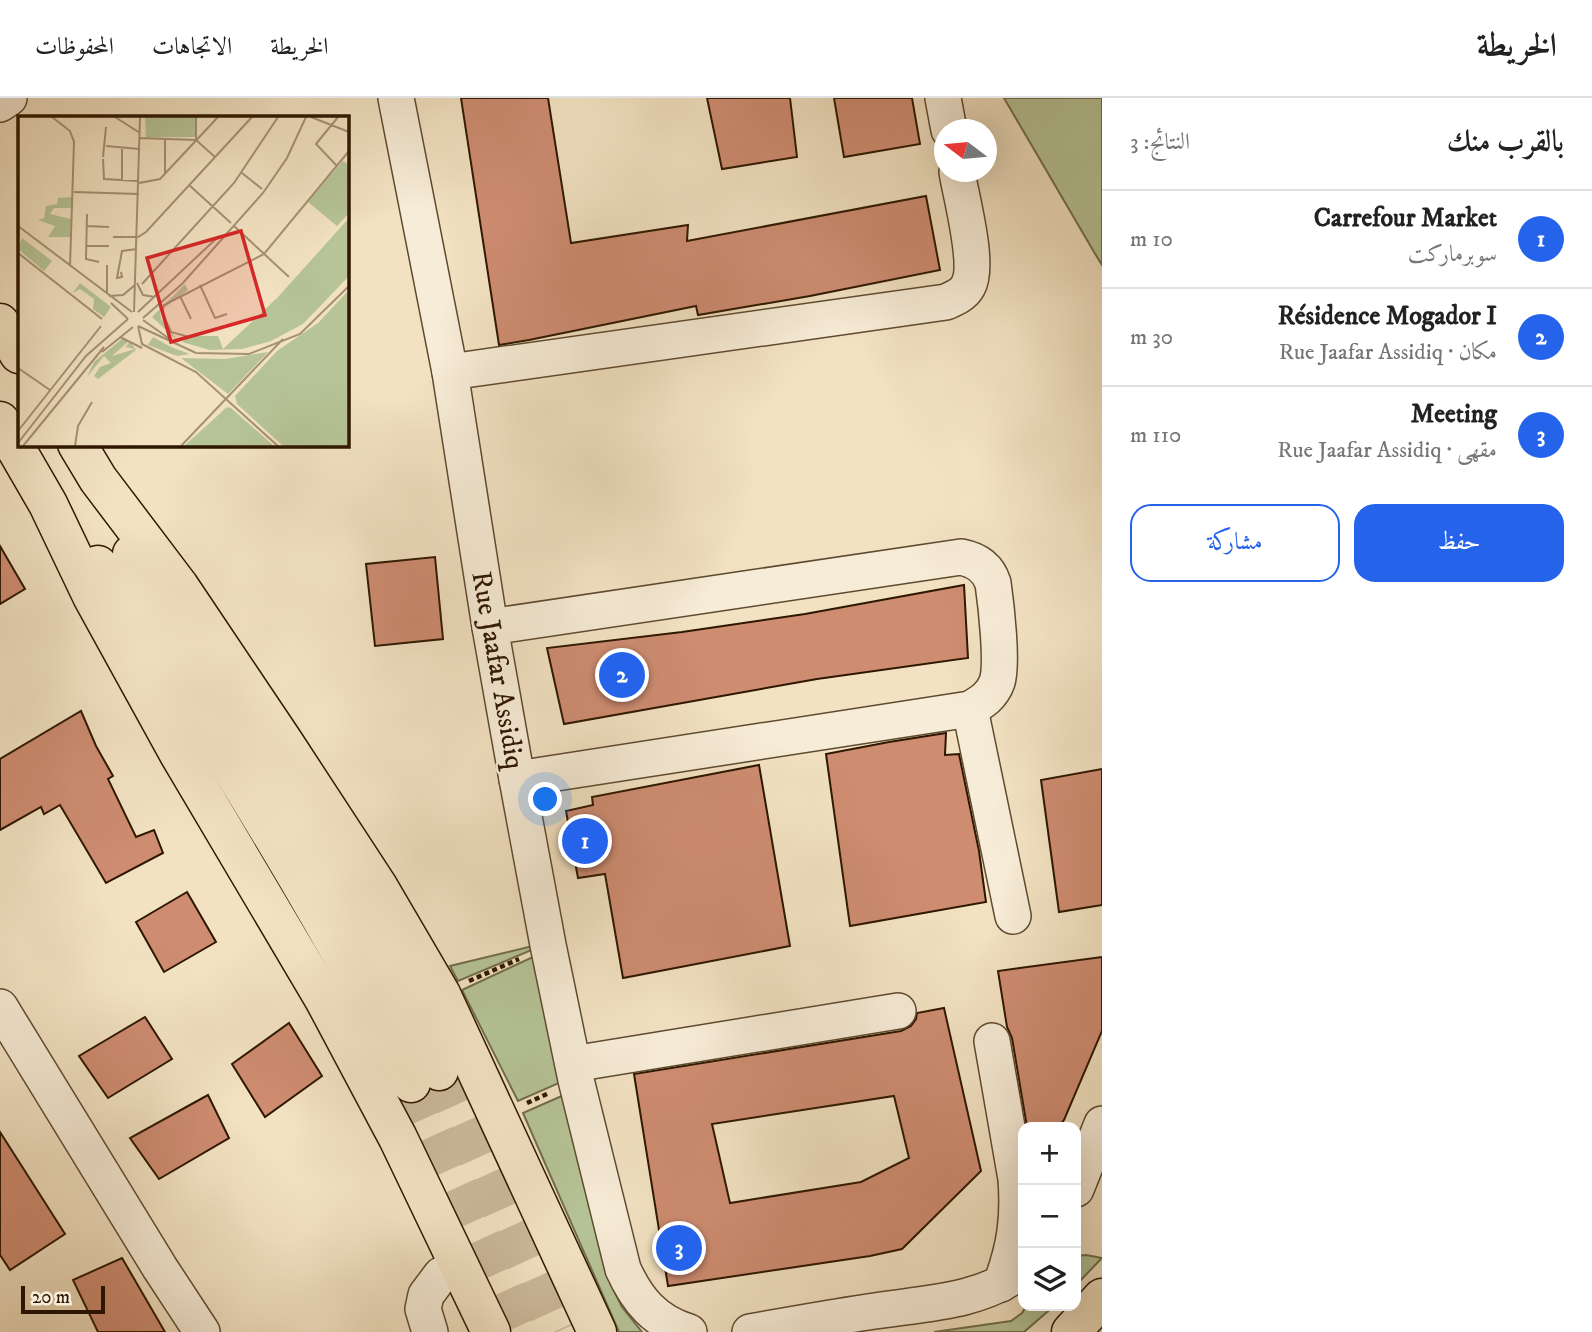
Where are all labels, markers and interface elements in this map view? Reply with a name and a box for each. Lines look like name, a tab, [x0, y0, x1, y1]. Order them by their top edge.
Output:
text: الخريطة	[1477, 26, 1557, 67]
text: المحفوظات	[35, 32, 114, 62]
text: الاتجاهات	[152, 32, 232, 62]
text: الخريطة	[270, 32, 329, 62]
inset map	[18, 116, 348, 446]
north arrow	[934, 119, 997, 182]
text: بالقرب منك	[1447, 124, 1564, 161]
text: النتائج: 3	[1130, 128, 1190, 157]
text: Carrefour Market	[1314, 202, 1497, 235]
text: 10 m	[1130, 225, 1173, 254]
text: 1	[1537, 225, 1545, 254]
text: سوبرماركت	[1408, 240, 1497, 269]
text: Résidence Mogador I	[1278, 300, 1497, 333]
text: 30 m	[1130, 323, 1173, 352]
text: 2	[1535, 323, 1547, 352]
text: مكان · Rue Jaafar Assidiq	[1279, 338, 1497, 367]
text: Meeting	[1411, 398, 1497, 431]
text: 110 m	[1130, 421, 1181, 450]
text: 3	[1537, 421, 1545, 450]
text: مقهى · Rue Jaafar Assidiq	[1277, 436, 1497, 465]
button: مشاركة	[1130, 504, 1340, 582]
button: حفظ	[1354, 504, 1564, 582]
street label: Rue Jaafar Assidiq	[463, 568, 533, 773]
pin: 2	[599, 649, 645, 701]
your location	[528, 782, 562, 816]
pin: 1	[562, 815, 608, 867]
map controls	[1018, 1122, 1081, 1311]
button: +	[1018, 1122, 1081, 1185]
button: −	[1018, 1185, 1081, 1248]
pin: 3	[656, 1222, 702, 1274]
button: layers	[1018, 1248, 1081, 1311]
scale bar	[21, 1283, 105, 1315]
text: 20 m	[32, 1286, 70, 1309]

